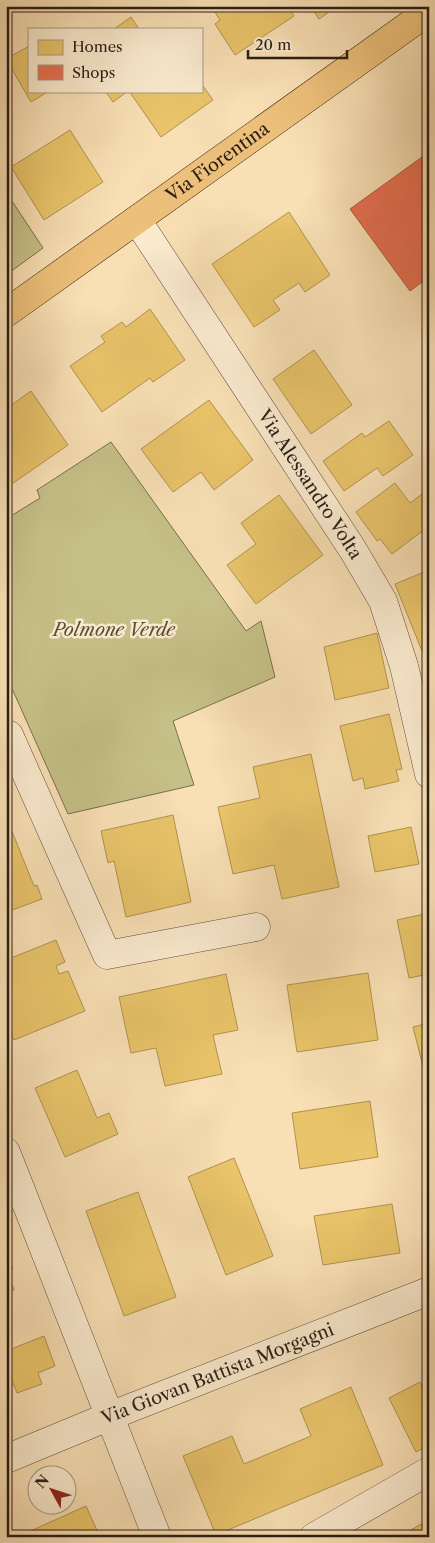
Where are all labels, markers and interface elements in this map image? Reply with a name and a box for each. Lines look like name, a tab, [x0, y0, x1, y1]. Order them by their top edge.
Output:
legend	[28, 28, 202, 92]
scale bar	[248, 28, 346, 60]
text: 20 m	[255, 35, 291, 54]
text: Homes	[72, 37, 123, 56]
text: Shops	[72, 63, 115, 82]
street label: Via Fiorentina	[161, 117, 274, 207]
street label: Via Alessandro Volta	[253, 405, 367, 564]
park label: Polmone Verde	[51, 619, 176, 641]
street label: Via Giovan Battista Morgagni	[97, 1318, 337, 1430]
north arrow	[28, 1466, 78, 1516]
text: N	[31, 1471, 53, 1492]

